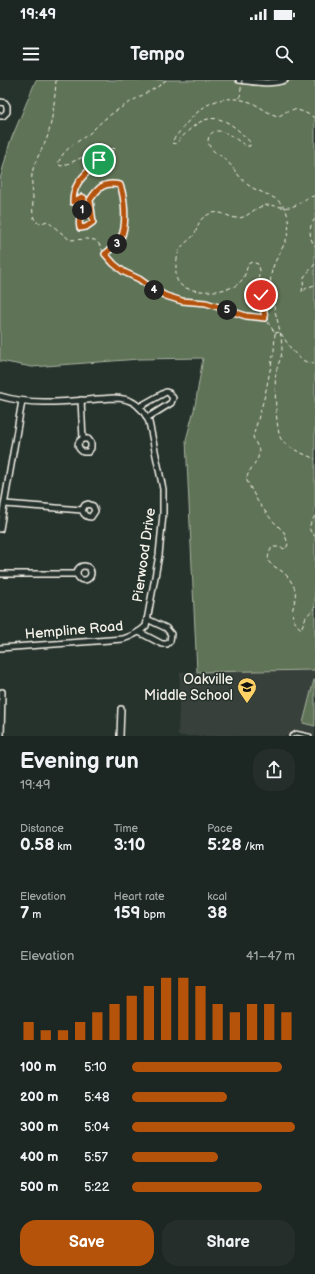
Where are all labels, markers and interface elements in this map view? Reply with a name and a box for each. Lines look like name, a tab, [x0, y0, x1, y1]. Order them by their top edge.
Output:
text: 19:49	[20, 5, 56, 24]
icon: menu	[20, 43, 42, 65]
icon: search	[273, 43, 295, 65]
text: Tempo	[130, 44, 185, 65]
pin	[82, 143, 116, 177]
icon: arrive	[88, 149, 110, 171]
pin: 1	[72, 200, 92, 220]
text: 1	[80, 203, 84, 216]
pin: 3	[107, 234, 127, 254]
text: 3	[114, 237, 120, 250]
pin	[244, 278, 278, 312]
pin: 4	[144, 280, 164, 300]
text: 4	[151, 283, 157, 296]
icon: check	[250, 284, 272, 306]
pin: 5	[217, 300, 237, 320]
text: 5	[224, 303, 230, 316]
street label: Pierwood Drive	[129, 507, 159, 603]
street label: Hempline Road	[24, 617, 124, 643]
place label: Oakville Middle School	[144, 671, 233, 704]
school or university icon: Oakville Middle School	[236, 676, 258, 704]
text: Evening run	[20, 748, 139, 775]
button: share	[253, 749, 295, 791]
text: 19:49	[20, 777, 51, 793]
text: Distance	[20, 822, 64, 835]
text: Time	[114, 822, 138, 835]
text: Pace	[207, 822, 232, 835]
text: 0.58	[20, 835, 54, 855]
text: 3:10	[114, 835, 145, 855]
text: 5:28	[207, 835, 242, 855]
text: km	[54, 840, 72, 853]
text: /km	[242, 840, 264, 853]
text: Elevation	[20, 890, 66, 903]
text: Heart rate	[114, 890, 164, 903]
text: kcal	[207, 890, 227, 903]
text: 7	[20, 903, 29, 923]
text: 159	[114, 903, 141, 923]
text: 38	[207, 903, 227, 923]
text: m	[29, 908, 41, 921]
text: bpm	[141, 908, 165, 921]
text: Elevation	[20, 948, 74, 964]
text: 41–47 m	[246, 948, 295, 964]
text: 100 m	[20, 1059, 56, 1075]
text: 5:10	[84, 1059, 107, 1075]
text: 200 m	[20, 1089, 58, 1105]
text: 5:48	[84, 1089, 110, 1105]
text: 300 m	[20, 1119, 58, 1135]
text: 5:04	[84, 1119, 110, 1135]
text: 400 m	[20, 1149, 58, 1165]
text: 5:57	[84, 1149, 108, 1165]
text: 500 m	[20, 1179, 58, 1195]
text: 5:22	[84, 1179, 109, 1195]
button: Save	[20, 1220, 154, 1266]
button: Share	[162, 1220, 295, 1266]

